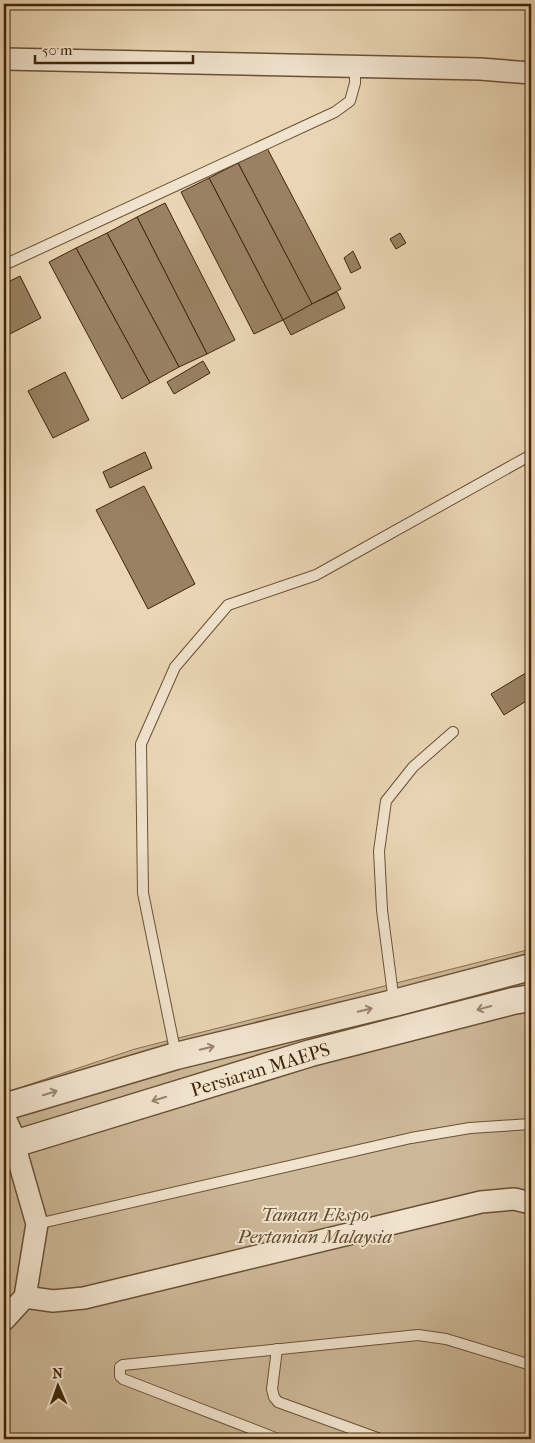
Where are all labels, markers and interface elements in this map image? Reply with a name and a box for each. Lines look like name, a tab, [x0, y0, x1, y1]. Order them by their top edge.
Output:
scale bar	[35, 32, 192, 64]
text: 50 m	[42, 41, 73, 59]
one-way arrow	[476, 1004, 492, 1013]
one-way arrow	[356, 1005, 372, 1014]
street label: Persiaran MAEPS	[188, 1038, 333, 1102]
one-way arrow	[198, 1043, 214, 1052]
one-way arrow	[42, 1088, 58, 1098]
one-way arrow	[151, 1095, 167, 1105]
park label: Taman Ekspo Pertanian Malaysia	[237, 1204, 393, 1248]
north arrow	[32, 1360, 82, 1410]
text: N	[52, 1365, 64, 1382]

